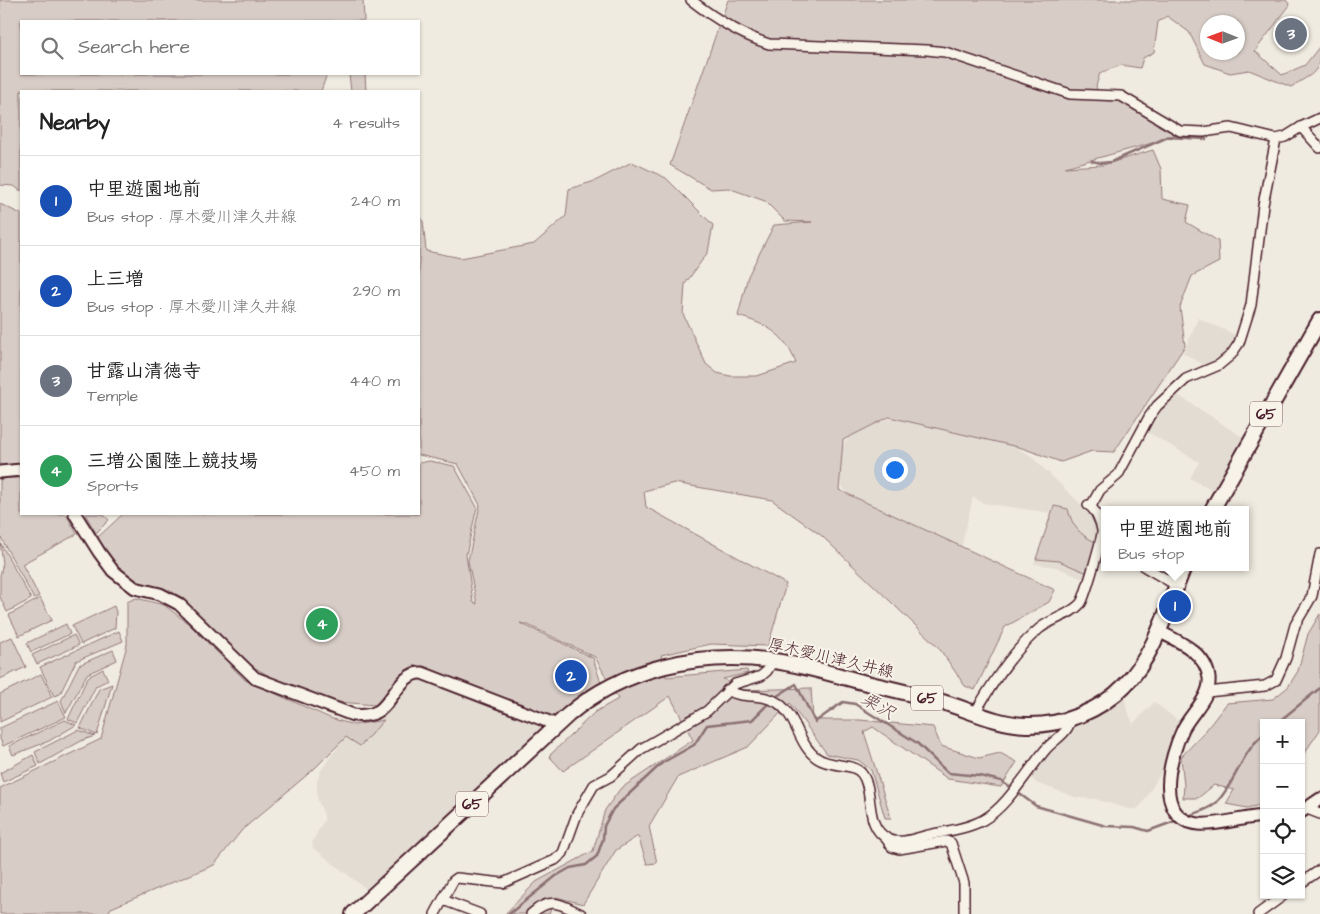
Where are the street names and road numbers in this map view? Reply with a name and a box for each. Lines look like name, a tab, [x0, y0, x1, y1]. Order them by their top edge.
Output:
road number: 65	[1250, 402, 1282, 426]
street label: 厚木愛川津久井線	[766, 633, 896, 683]
road number: 65	[911, 686, 943, 710]
road number: 65	[456, 792, 488, 816]

